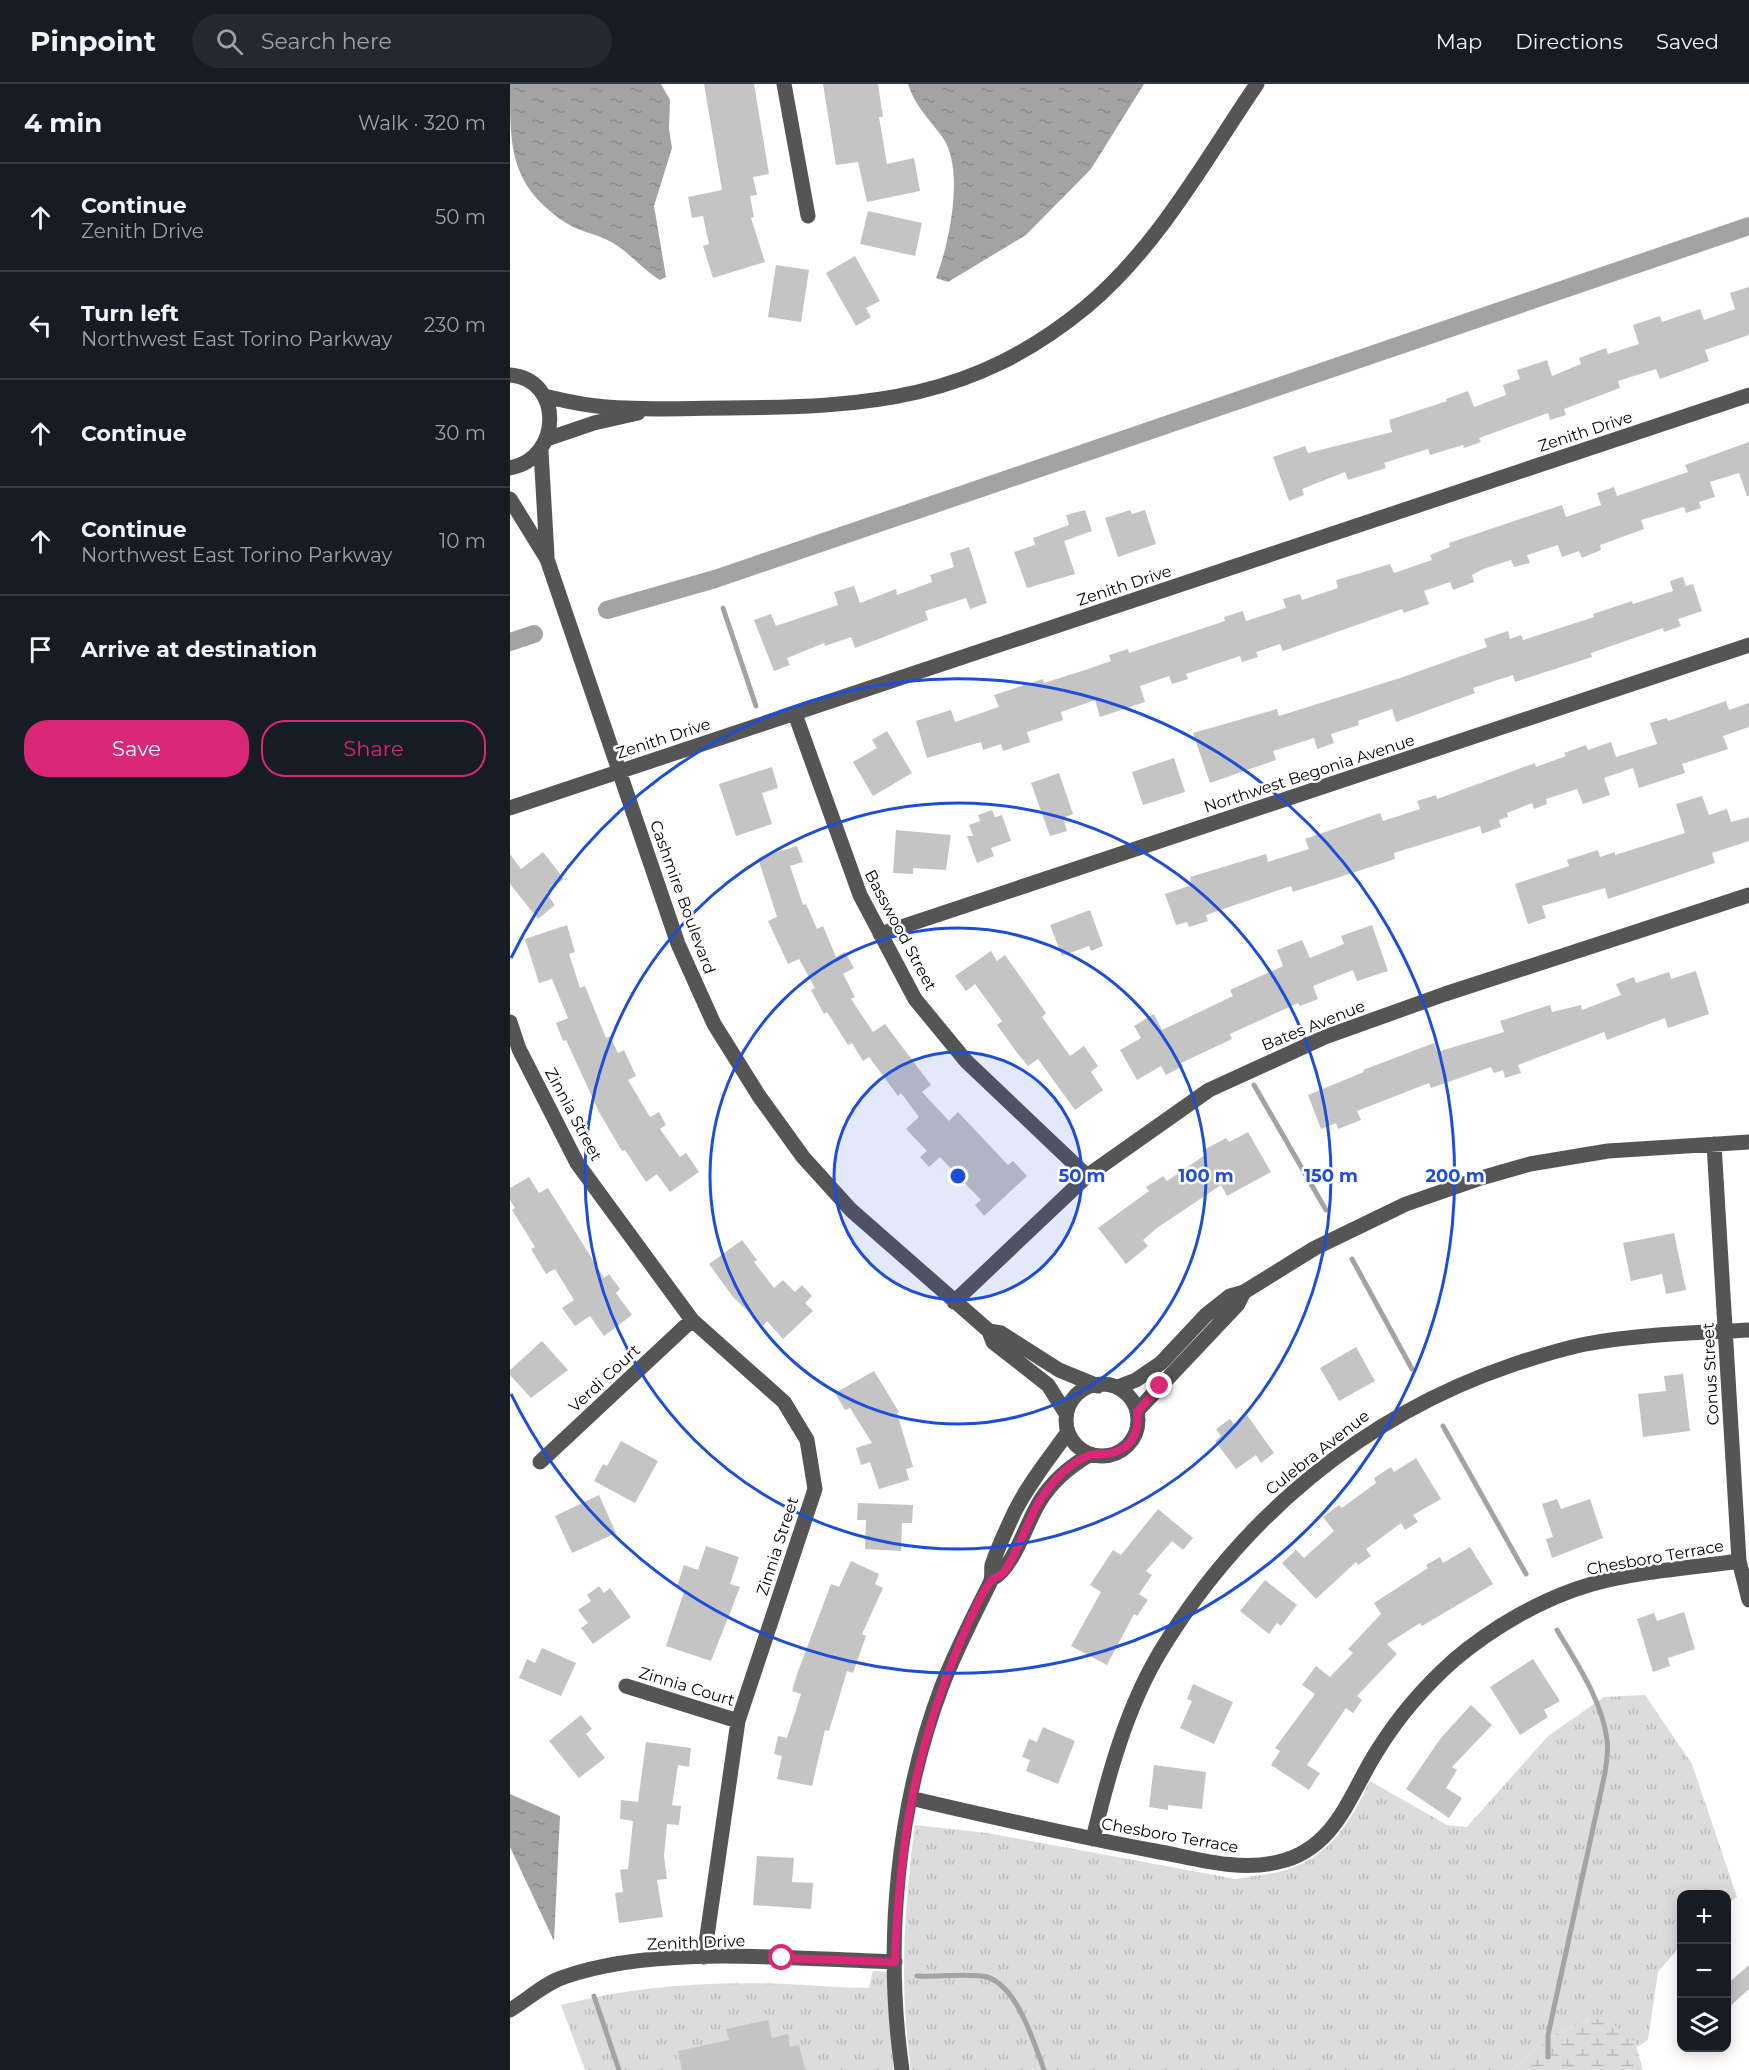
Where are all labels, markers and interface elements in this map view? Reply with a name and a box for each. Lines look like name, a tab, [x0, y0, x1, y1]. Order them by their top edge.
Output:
search box	[192, 14, 612, 68]
text: Pinpoint	[30, 24, 156, 58]
icon: search	[213, 25, 246, 58]
text: Search here	[261, 28, 392, 55]
text: Map	[1436, 29, 1482, 54]
text: Directions	[1515, 29, 1623, 54]
text: Saved	[1656, 29, 1719, 54]
text: 4 min	[24, 107, 102, 139]
text: Walk · 320 m	[358, 111, 486, 135]
text: Continue	[81, 192, 187, 219]
icon: ahead	[24, 201, 57, 234]
text: 50 m	[435, 205, 486, 229]
text: Zenith Drive	[81, 219, 204, 243]
text: Turn left	[81, 300, 179, 327]
icon: left	[24, 309, 57, 342]
text: 230 m	[424, 313, 486, 337]
text: Northwest East Torino Parkway	[81, 327, 392, 351]
street label: Zenith Drive	[1535, 407, 1635, 456]
icon: ahead	[24, 417, 57, 450]
text: Continue	[81, 420, 187, 447]
text: 30 m	[435, 421, 486, 445]
text: Continue	[81, 516, 187, 543]
icon: ahead	[24, 525, 57, 558]
text: 10 m	[439, 529, 486, 553]
text: Northwest East Torino Parkway	[81, 543, 392, 567]
street label: Zenith Drive	[1074, 561, 1174, 610]
icon: arrive	[24, 633, 57, 666]
text: Arrive at destination	[81, 636, 317, 663]
street label: Zenith Drive	[613, 714, 713, 763]
button: Save	[24, 720, 249, 777]
button: Share	[261, 720, 486, 777]
street label: Northwest Begonia Avenue	[1201, 730, 1417, 817]
street label: Cashmire Boulevard	[646, 818, 719, 977]
street label: Basswood Street	[861, 867, 941, 994]
street label: Bates Avenue	[1259, 996, 1368, 1055]
street label: Zinnia Street	[541, 1064, 606, 1164]
text: 50 m	[1059, 1165, 1105, 1187]
text: 100 m	[1178, 1165, 1234, 1187]
text: 150 m	[1304, 1165, 1358, 1187]
text: 200 m	[1425, 1165, 1485, 1187]
centre of rings	[948, 1166, 968, 1186]
street label: Conus Street	[1698, 1322, 1723, 1426]
street label: Verdi Court	[565, 1340, 644, 1416]
route end	[1146, 1372, 1172, 1398]
street label: Culebra Avenue	[1262, 1406, 1373, 1499]
street label: Zinnia Street	[753, 1494, 803, 1598]
street label: Chesboro Terrace	[1585, 1536, 1725, 1579]
street label: Zinnia Court	[637, 1663, 738, 1710]
street label: Chesboro Terrace	[1100, 1814, 1240, 1857]
map controls	[1677, 1890, 1731, 2052]
button: +	[1677, 1890, 1731, 1944]
street label: Zenith Drive	[647, 1931, 745, 1954]
route start	[768, 1944, 794, 1970]
button: −	[1677, 1944, 1731, 1998]
button: layers	[1677, 1998, 1731, 2052]

